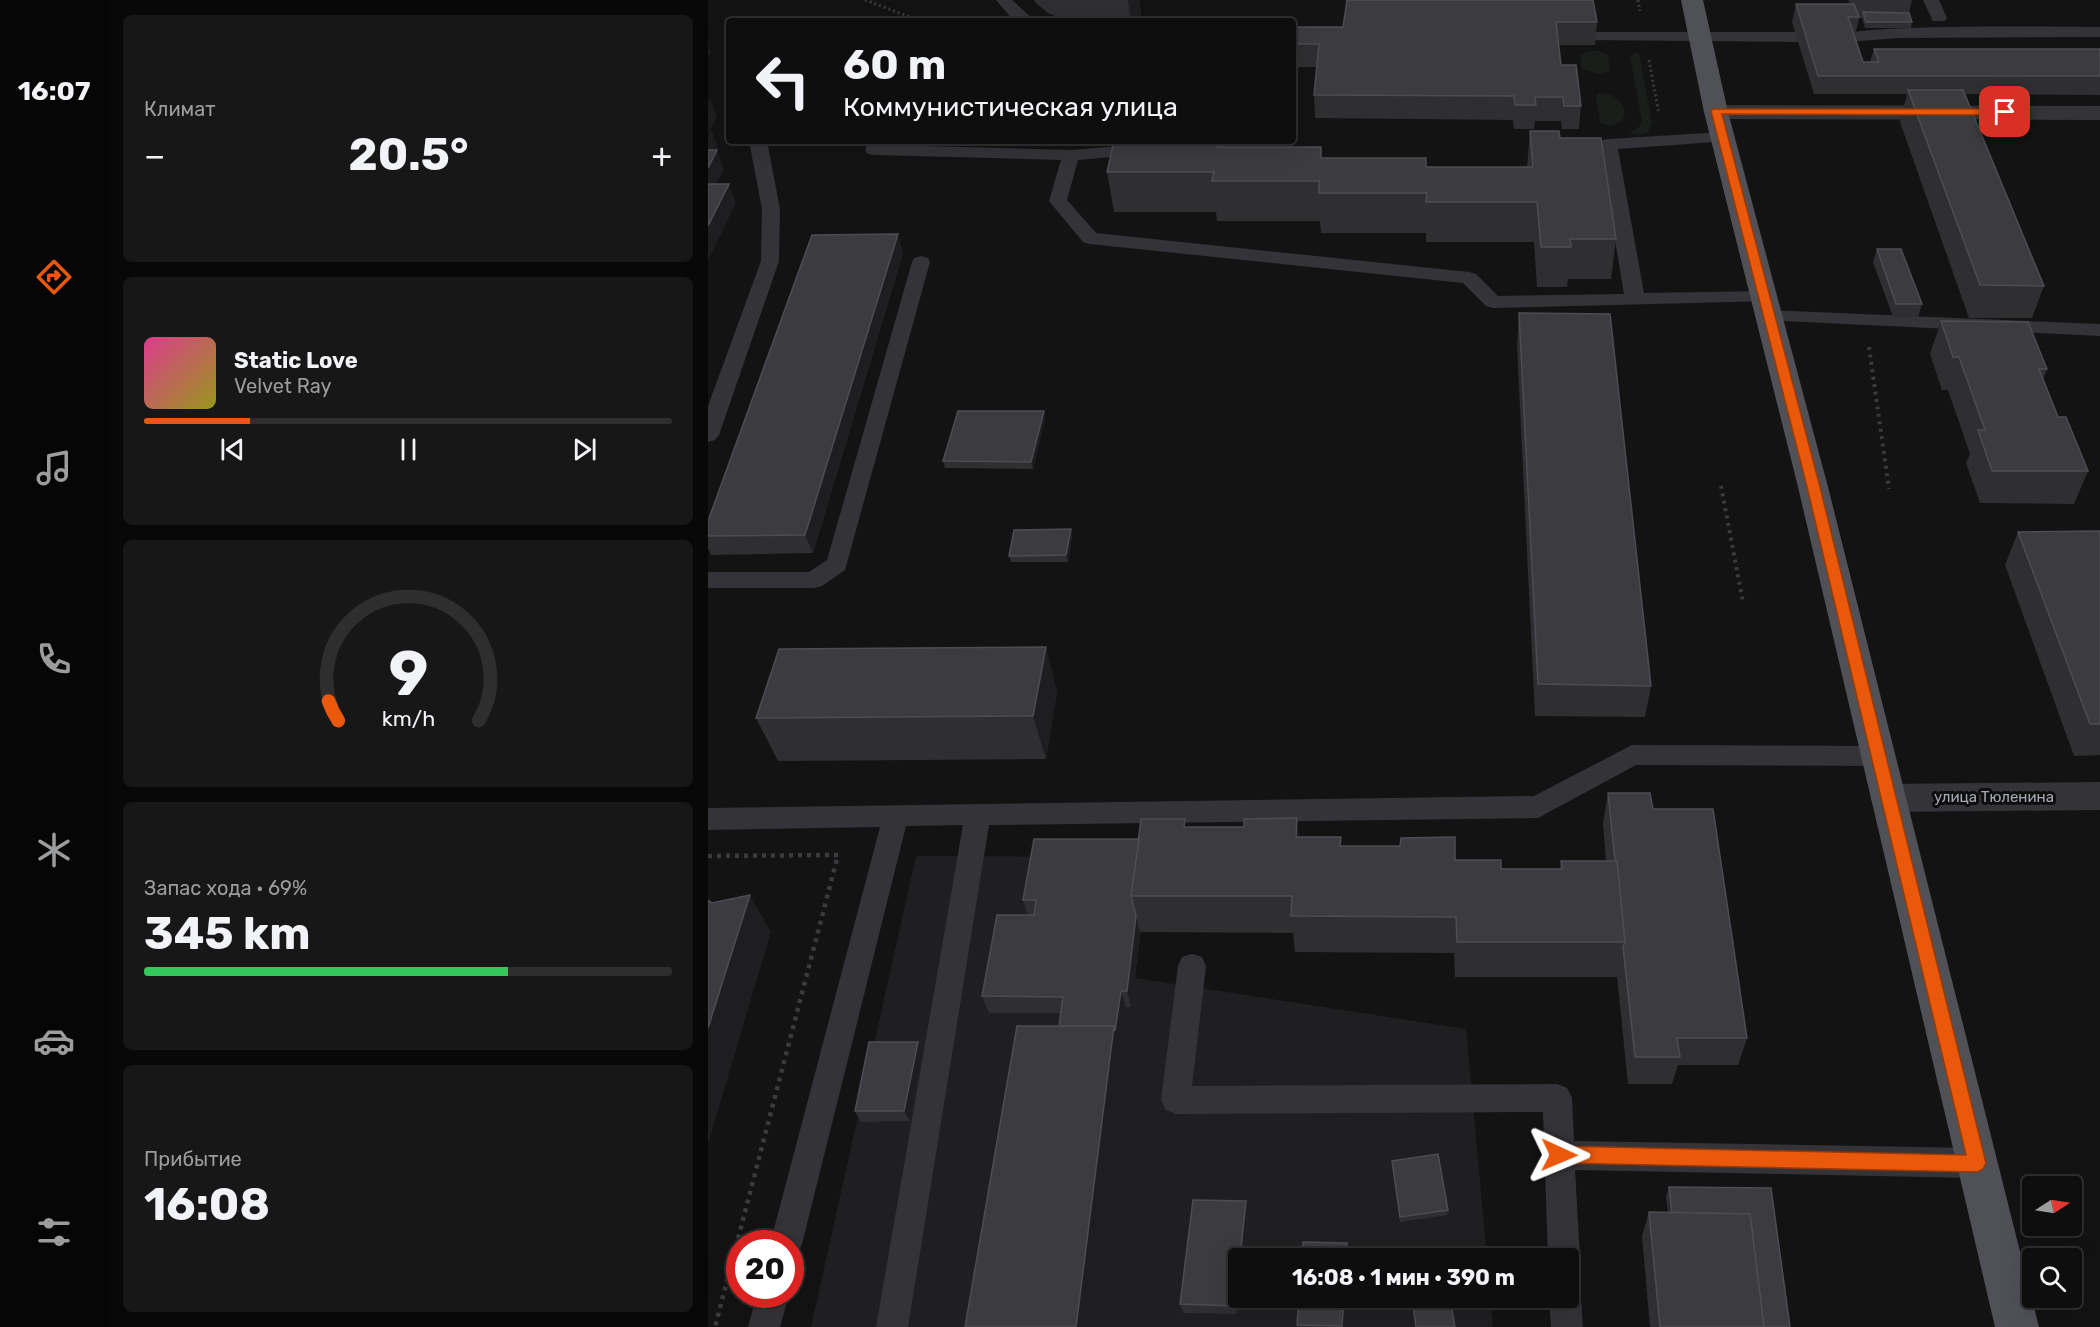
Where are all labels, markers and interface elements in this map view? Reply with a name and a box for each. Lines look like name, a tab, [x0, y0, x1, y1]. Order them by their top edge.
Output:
text: 60 m	[843, 40, 946, 90]
icon: left	[744, 42, 822, 120]
text: 16:07	[18, 75, 90, 107]
pin	[1979, 86, 2030, 137]
text: Коммунистическая улица	[843, 91, 1178, 123]
icon: arrive	[1988, 95, 2021, 128]
text: Климат	[144, 97, 216, 121]
text: 20.5°	[349, 128, 468, 181]
text: −	[144, 136, 165, 175]
text: +	[651, 136, 672, 175]
icon: directions	[33, 256, 75, 298]
text: Static Love	[234, 347, 358, 374]
text: Velvet Ray	[234, 374, 332, 398]
icon: previous	[216, 433, 249, 466]
icon: pause	[392, 433, 425, 466]
icon: next	[568, 433, 601, 466]
icon: music	[33, 447, 75, 489]
text: 9	[388, 637, 428, 711]
icon: phone	[33, 638, 75, 680]
text: km/h	[381, 706, 435, 731]
street label: улица Тюленина	[1934, 788, 2054, 806]
icon: climate	[33, 829, 75, 871]
text: Запас хода · 69%	[144, 876, 307, 900]
text: 345 km	[144, 907, 311, 960]
icon: car	[33, 1020, 75, 1062]
position arrow	[1527, 1123, 1591, 1187]
text: Прибытие	[144, 1147, 242, 1171]
north arrow	[2022, 1176, 2082, 1236]
map controls	[2022, 1176, 2082, 1308]
text: 16:08	[144, 1178, 270, 1231]
icon: filters	[33, 1211, 75, 1253]
speed limit sign: 20	[726, 1230, 804, 1308]
button: search	[2022, 1248, 2082, 1308]
text: 16:08 · 1 мин · 390 m	[1292, 1264, 1515, 1291]

